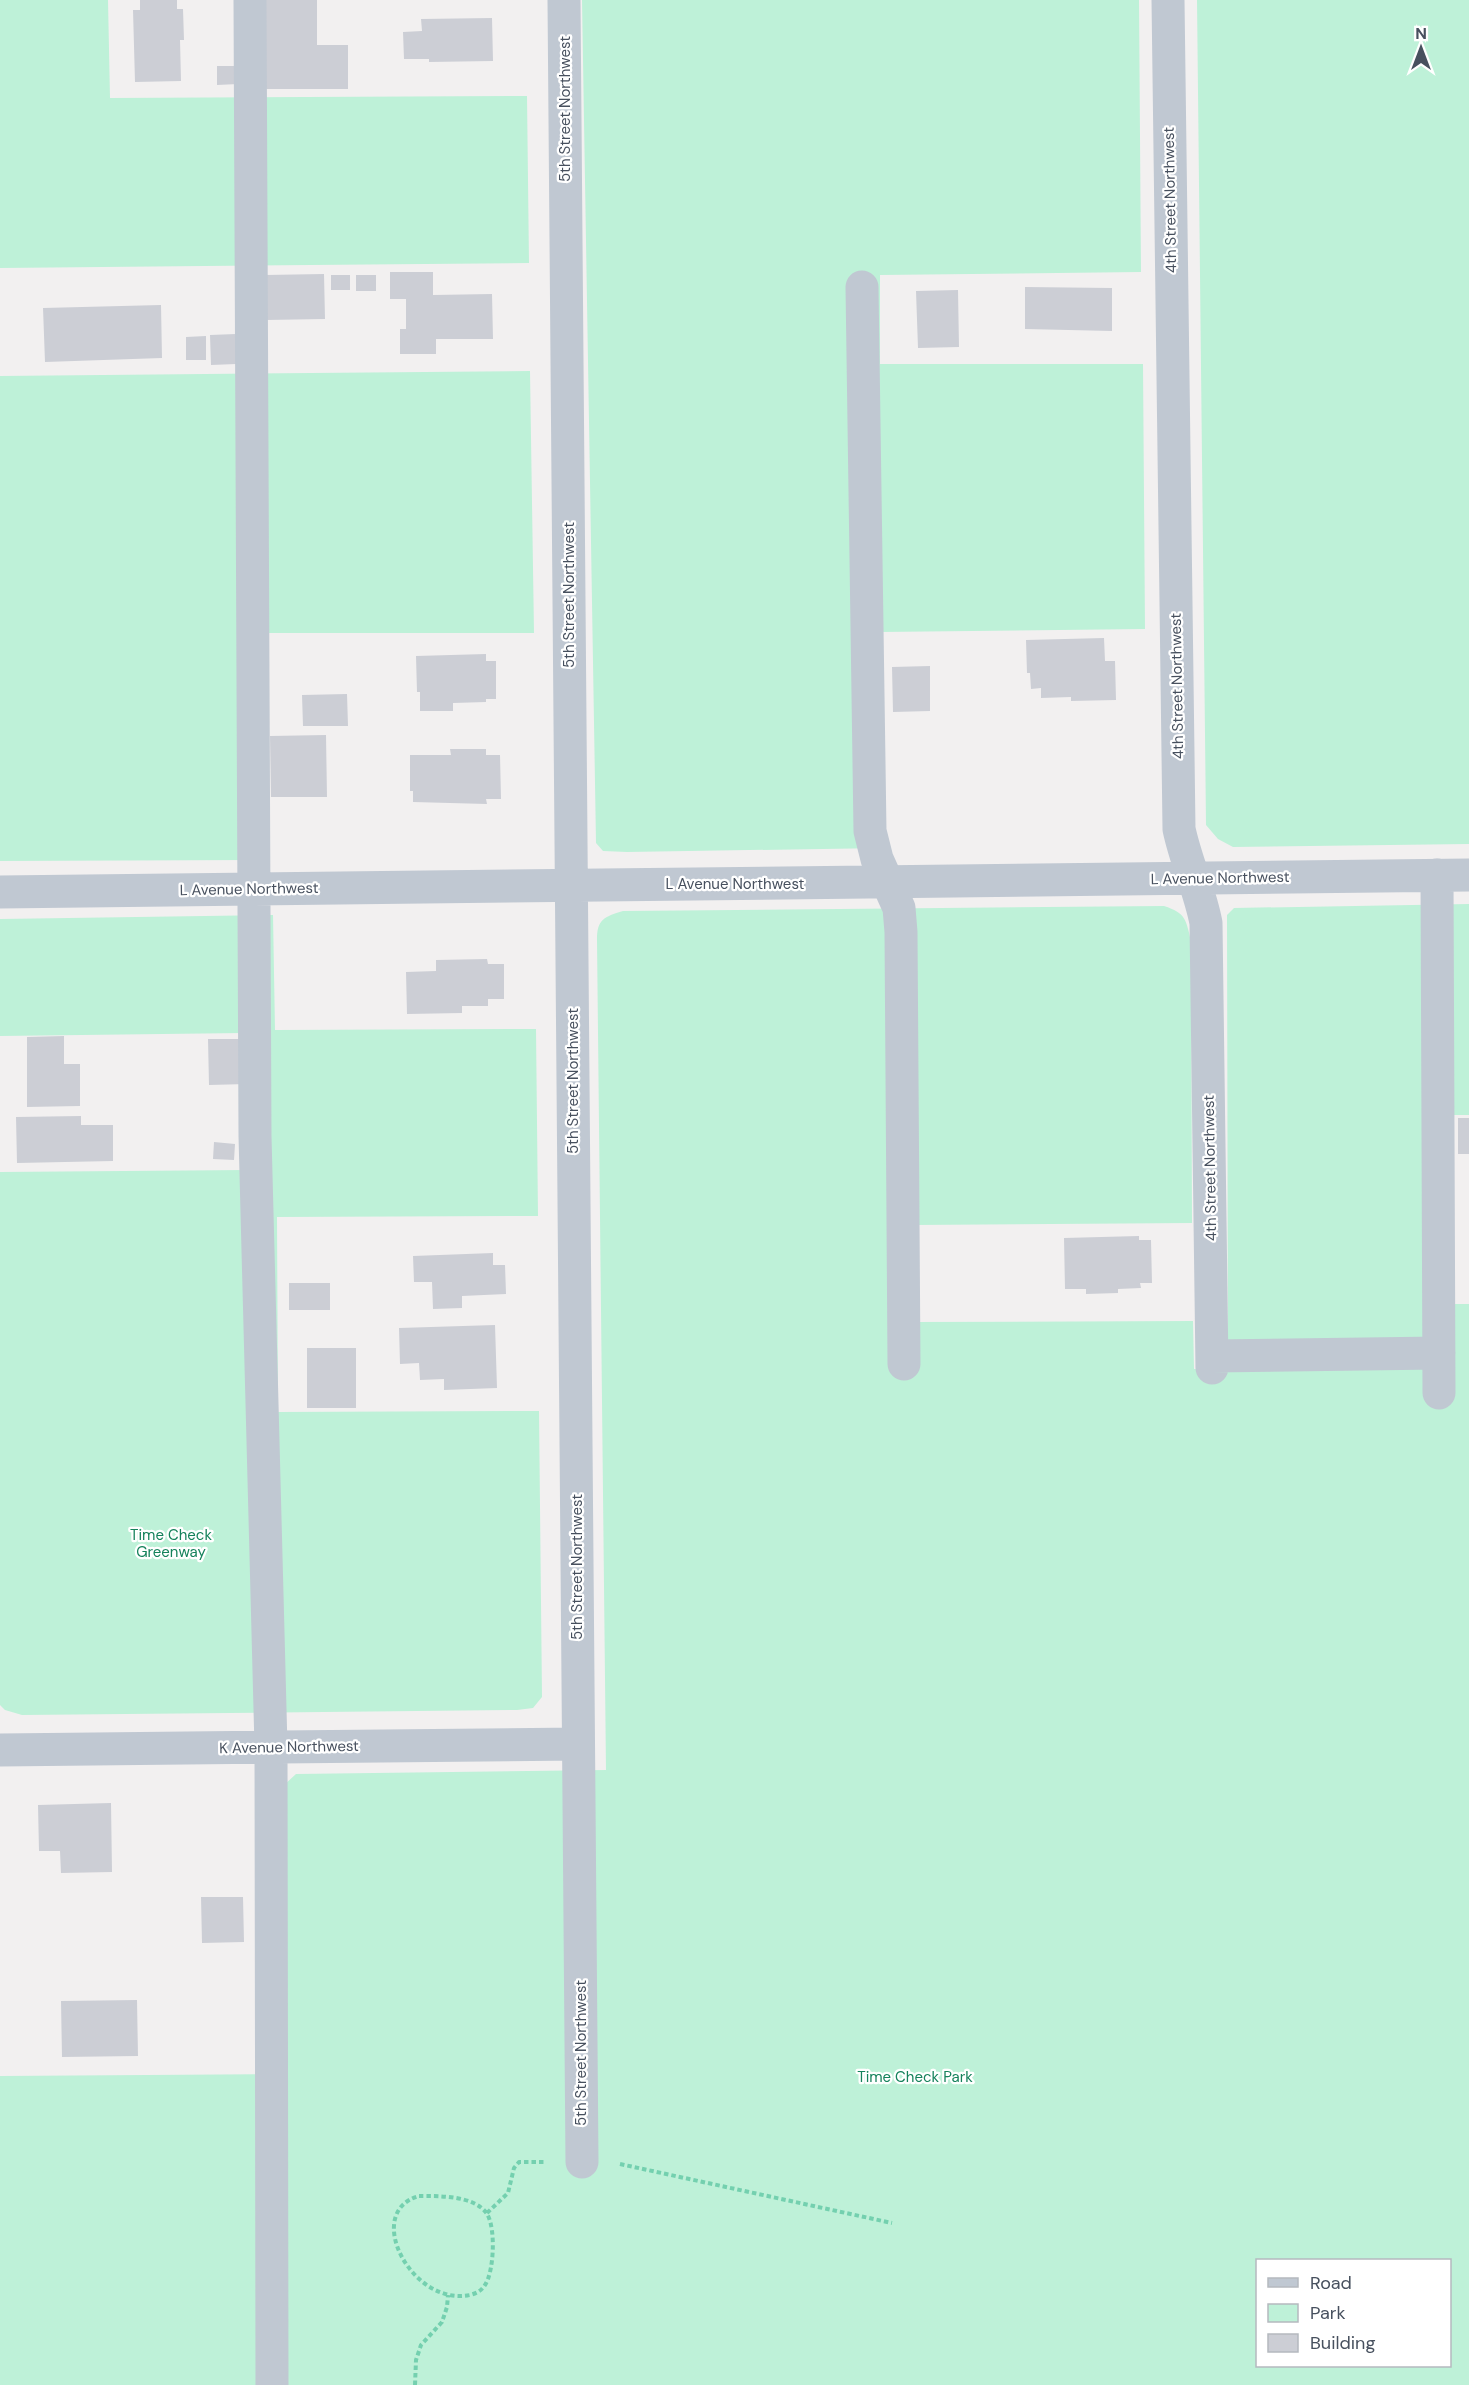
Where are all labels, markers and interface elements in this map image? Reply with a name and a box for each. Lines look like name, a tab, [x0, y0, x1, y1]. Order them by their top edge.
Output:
north arrow	[1391, 18, 1451, 78]
text: N	[1415, 23, 1427, 44]
street label: 5th Street Northwest	[555, 36, 575, 182]
street label: 4th Street Northwest	[1159, 127, 1181, 273]
street label: 5th Street Northwest	[559, 522, 579, 668]
street label: 4th Street Northwest	[1166, 613, 1188, 759]
street label: L Avenue Northwest	[1150, 867, 1290, 889]
street label: L Avenue Northwest	[666, 874, 805, 894]
street label: L Avenue Northwest	[179, 878, 319, 900]
street label: 5th Street Northwest	[563, 1008, 583, 1154]
street label: 4th Street Northwest	[1199, 1095, 1221, 1241]
street label: 5th Street Northwest	[567, 1494, 587, 1640]
park label: Time Check Greenway	[130, 1525, 212, 1562]
street label: K Avenue Northwest	[219, 1736, 359, 1758]
street label: 5th Street Northwest	[571, 1980, 591, 2126]
park label: Time Check Park	[857, 2067, 973, 2087]
legend	[1256, 2259, 1451, 2367]
text: Road	[1310, 2271, 1352, 2295]
text: Park	[1310, 2301, 1346, 2325]
text: Building	[1310, 2331, 1375, 2355]

